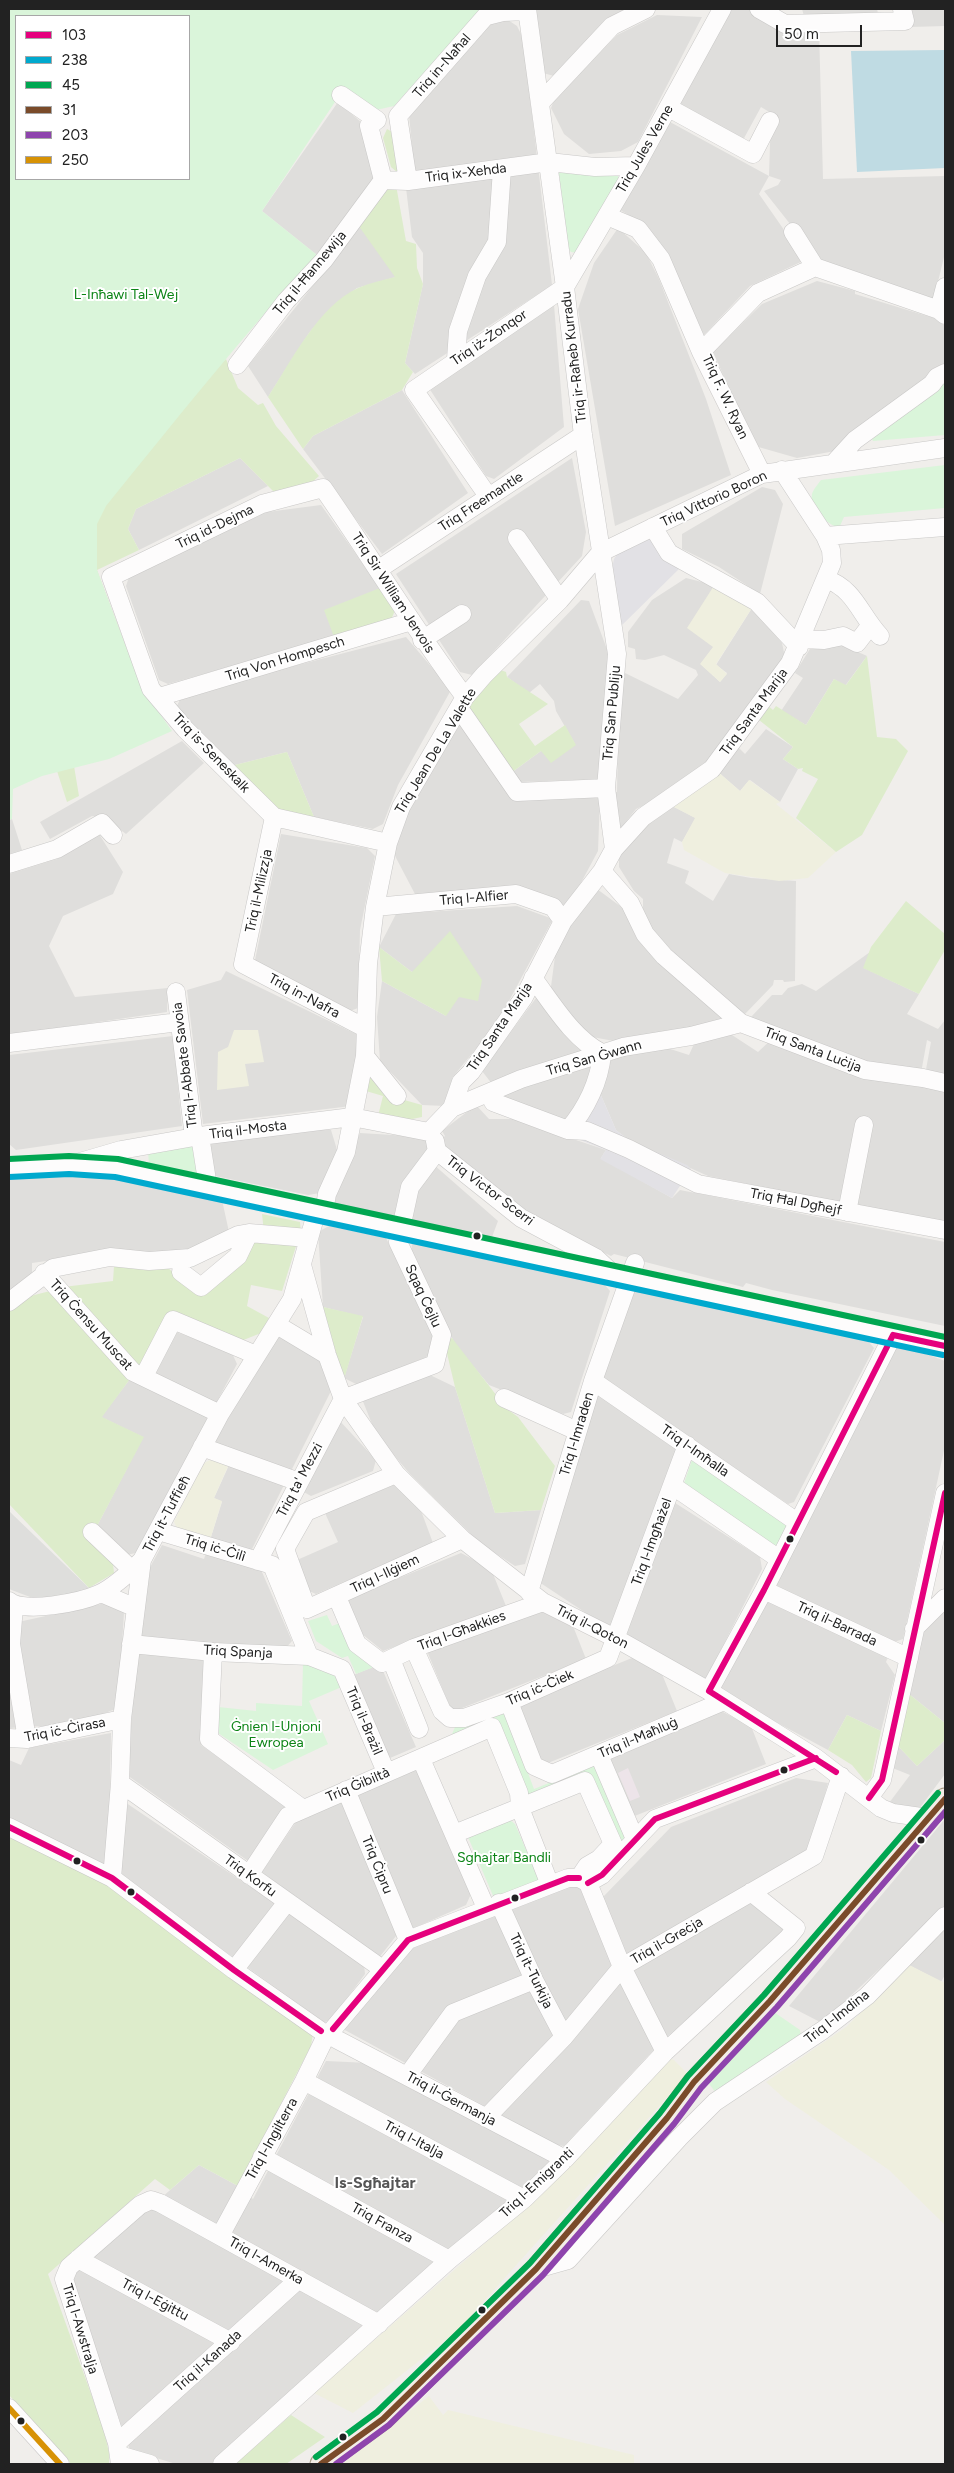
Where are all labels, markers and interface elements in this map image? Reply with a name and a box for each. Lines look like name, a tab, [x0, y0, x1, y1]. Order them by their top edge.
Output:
legend	[15, 15, 190, 180]
scale bar	[779, 15, 865, 47]
text: 50 m	[784, 25, 819, 43]
text: 103	[62, 26, 86, 44]
street label: Triq in-Naħal	[410, 30, 474, 102]
text: 238	[62, 51, 88, 69]
text: 45	[62, 76, 80, 94]
text: 31	[62, 101, 76, 119]
street label: Triq Jules Verne	[613, 102, 677, 196]
text: 203	[62, 126, 88, 144]
text: 250	[62, 151, 89, 169]
street label: Triq ix-Xehda	[425, 160, 507, 186]
street label: Triq il-Ħannewija	[270, 228, 350, 318]
park label: L-Inħawi Tal-Wej	[74, 287, 178, 303]
street label: Triq ir-Raħeb Kurradu	[558, 290, 590, 424]
street label: Triq iż-Żonqor	[448, 306, 530, 370]
street label: Triq F. W. Ryan	[698, 352, 752, 442]
street label: Triq Vittorio Boron	[658, 467, 770, 531]
street label: Triq Freemantle	[436, 469, 526, 535]
street label: Triq id-Dejma	[174, 501, 256, 553]
street label: Triq Sir William Jervois	[348, 530, 438, 656]
street label: Triq Von Hompesch	[223, 633, 347, 685]
street label: Triq San Publiju	[599, 665, 625, 761]
street label: Triq Santa Marija	[717, 665, 791, 759]
street label: Triq Jean De La Valette	[392, 685, 480, 817]
street label: Triq is-Seneskalk	[169, 710, 253, 796]
street label: Triq il-Milizzja	[242, 848, 276, 934]
street label: Triq l-Alfier	[439, 887, 509, 909]
street label: Triq in-Nafra	[265, 970, 343, 1022]
street label: Triq Santa Marija	[464, 979, 536, 1075]
street label: Triq l-Abbate Savoia	[169, 1001, 201, 1129]
street label: Triq Santa Luċija	[762, 1024, 864, 1076]
street label: Triq San Ġwann	[545, 1036, 643, 1080]
street label: Triq il-Mosta	[208, 1117, 288, 1143]
street label: Triq Victor Scerri	[443, 1153, 537, 1229]
street label: Triq Ħal Dgħejf	[749, 1185, 843, 1219]
unlabelled marker	[472, 1231, 482, 1241]
street label: Sqaq Ċejlu	[401, 1262, 445, 1330]
street label: Triq Ċensu Muscat	[46, 1276, 136, 1374]
street label: Triq l-Imraden	[556, 1390, 598, 1478]
street label: Triq l-Imħalla	[658, 1421, 732, 1481]
street label: Triq ta' Mezzi	[273, 1440, 327, 1520]
street label: Triq it-Tuffieħ	[140, 1473, 194, 1555]
street label: Triq l-Imgħażel	[628, 1496, 676, 1588]
street label: Triq iċ-Ċilì	[182, 1531, 248, 1565]
unlabelled marker	[785, 1534, 795, 1544]
street label: Triq l-Ilġiem	[348, 1551, 422, 1597]
street label: Triq il-Barrada	[794, 1598, 880, 1650]
street label: Triq il-Qoton	[553, 1602, 631, 1652]
street label: Triq l-Għakkies	[416, 1607, 508, 1655]
street label: Triq Spanja	[203, 1642, 273, 1662]
street label: Triq iċ-Ċiek	[504, 1666, 576, 1710]
street label: Triq il-Brażil	[342, 1684, 386, 1758]
street label: Triq iċ-Ċirasa	[23, 1714, 107, 1746]
street label: Triq il-Maħluġ	[596, 1714, 680, 1762]
park label: Ġnien l-Unjoni Ewropea	[231, 1719, 321, 1751]
street label: Triq Ġibiltà	[324, 1764, 392, 1806]
unlabelled marker	[779, 1765, 789, 1775]
street label: Triq Ċipru	[358, 1834, 396, 1896]
unlabelled marker	[916, 1835, 926, 1845]
park label: Sghajtar Bandli	[457, 1850, 551, 1866]
street label: Triq Korfu	[220, 1851, 280, 1901]
unlabelled marker	[72, 1856, 82, 1866]
unlabelled marker	[126, 1887, 136, 1897]
unlabelled marker	[510, 1893, 520, 1903]
street label: Triq il-Greċja	[628, 1914, 706, 1968]
street label: Triq it-Turkija	[506, 1931, 556, 2011]
street label: Triq l-Imdina	[801, 1986, 873, 2048]
street label: Triq il-Ġermanja	[403, 2068, 499, 2130]
street label: Triq l-Ingilterra	[243, 2095, 301, 2183]
street label: Triq l-Italja	[381, 2117, 447, 2163]
street label: Triq l-Emigranti	[496, 2144, 578, 2222]
district label: Is-Sgħajtar	[334, 2173, 416, 2193]
street label: Triq Franza	[348, 2199, 416, 2247]
street label: Triq l-Amerka	[226, 2234, 306, 2288]
street label: Triq l-Eġittu	[119, 2275, 191, 2325]
street label: Triq l-Awstralja	[58, 2282, 102, 2376]
unlabelled marker	[477, 2305, 487, 2315]
street label: Triq il-Kanada	[171, 2326, 245, 2396]
unlabelled marker	[16, 2416, 26, 2426]
unlabelled marker	[338, 2432, 348, 2442]

